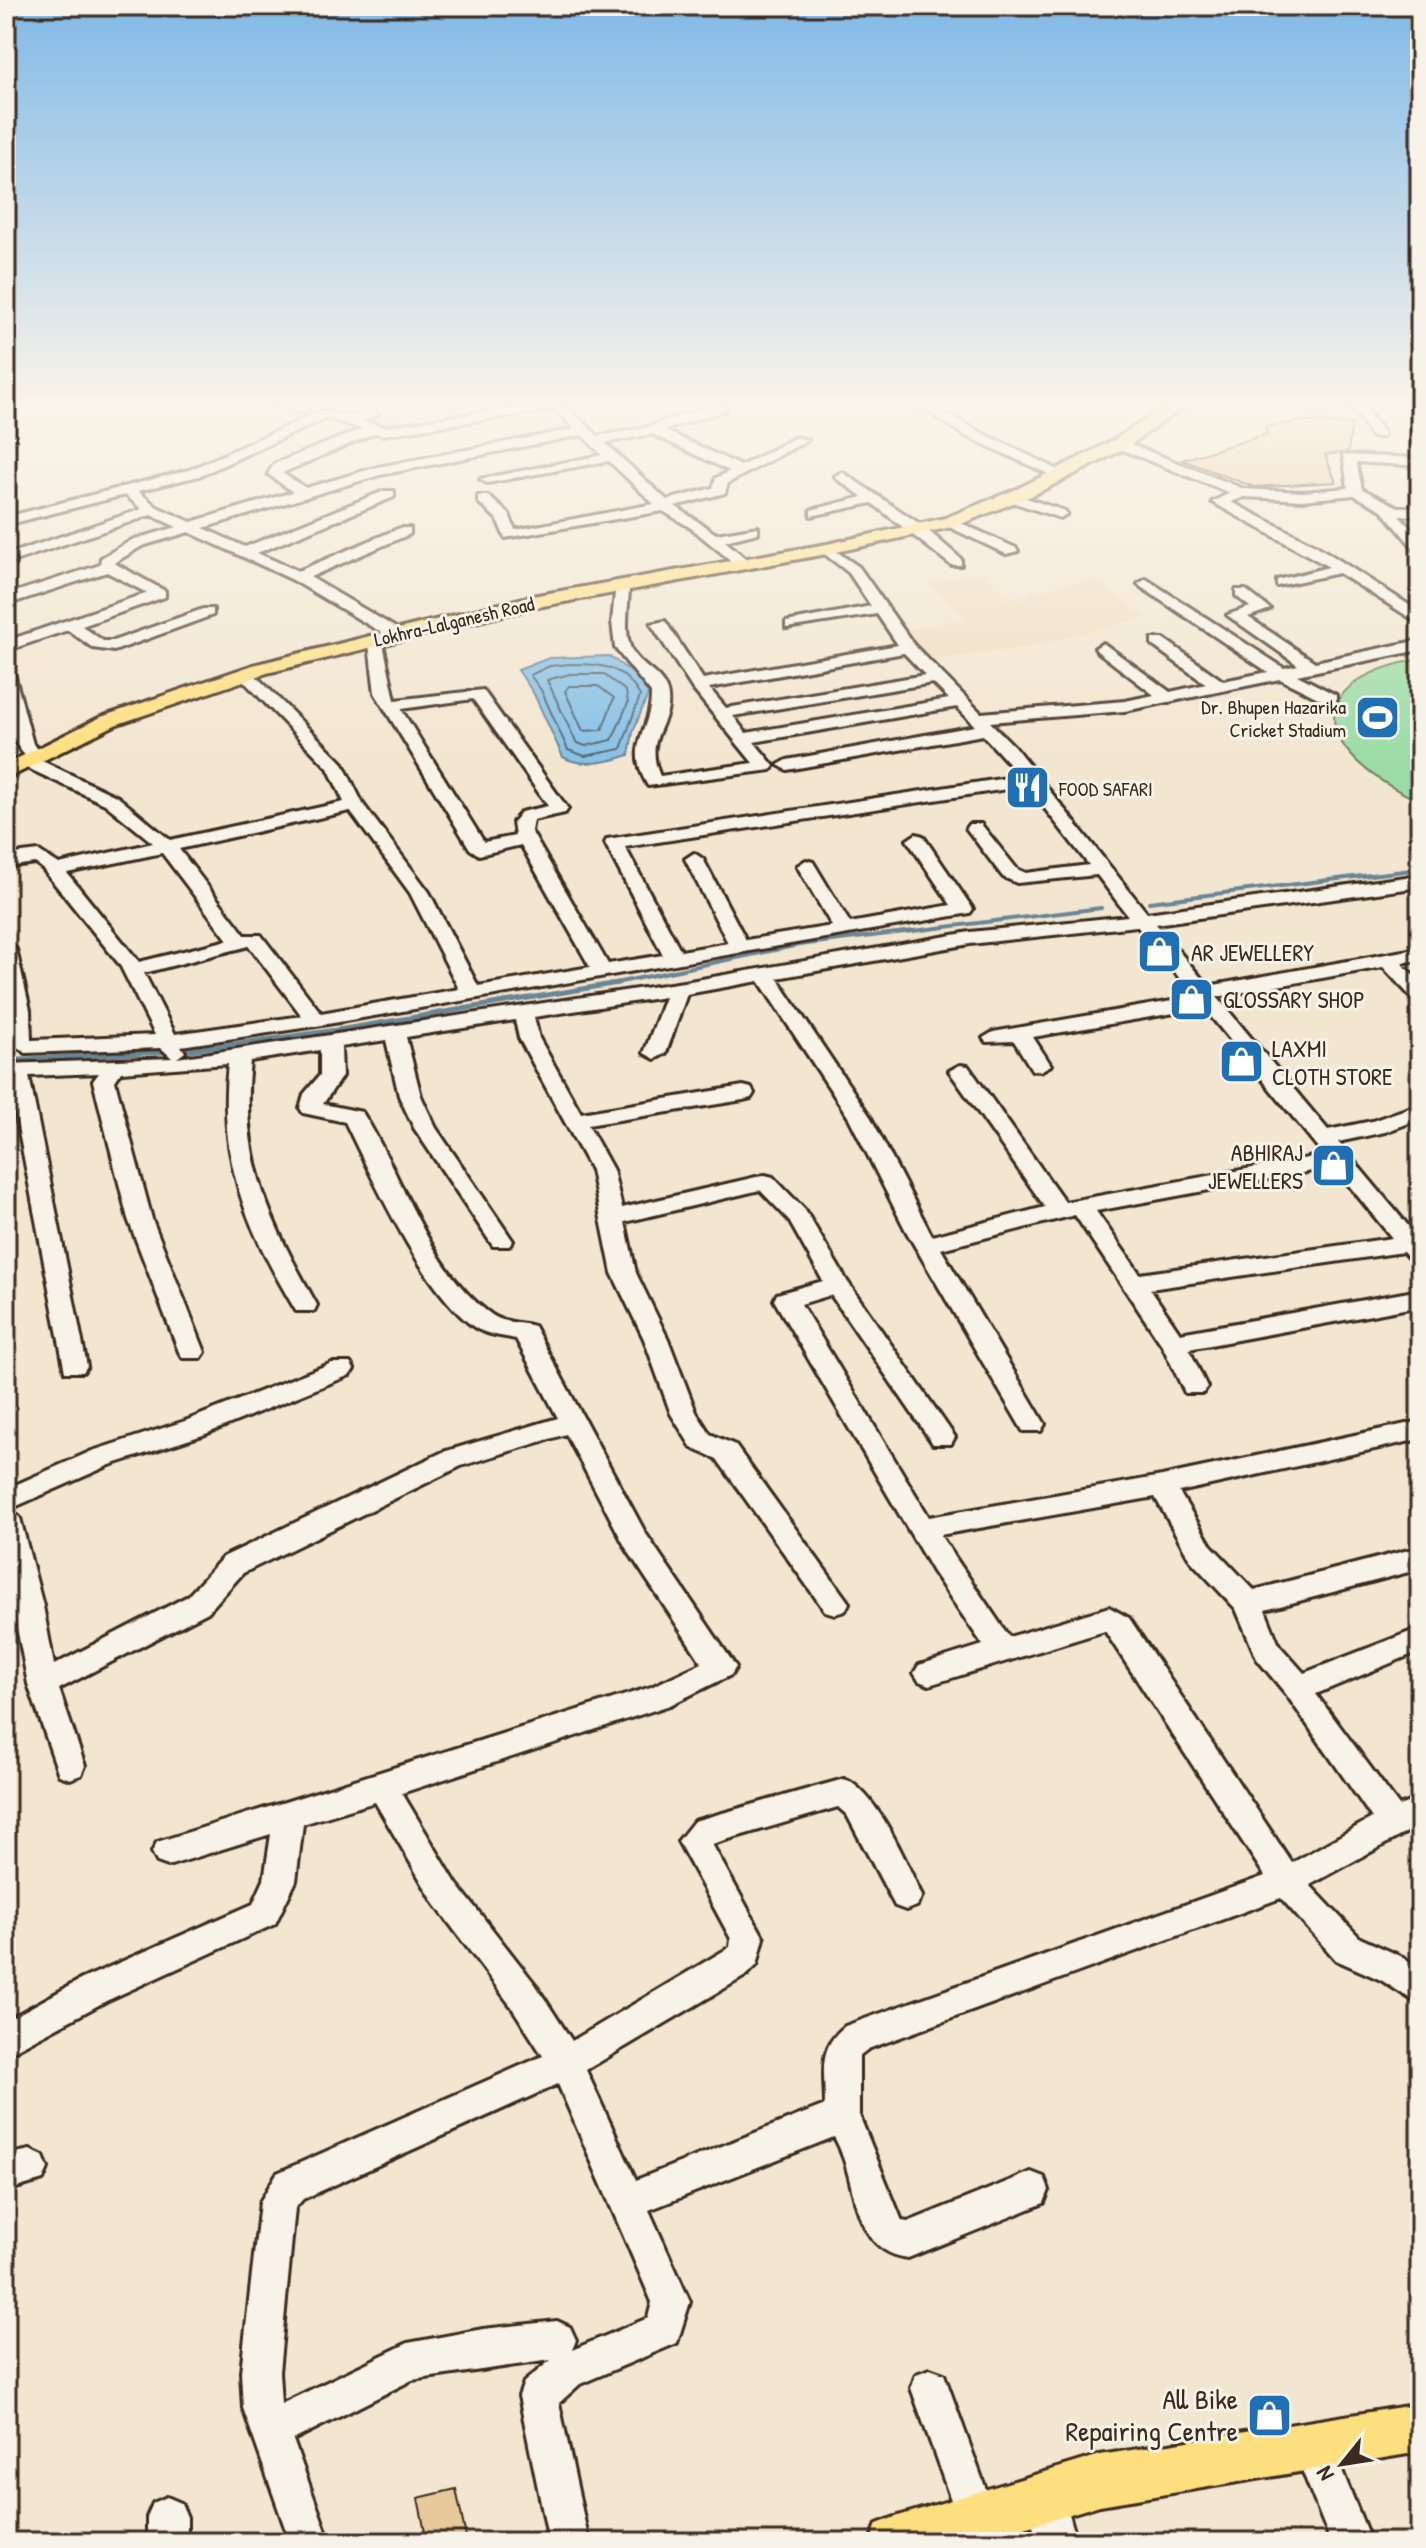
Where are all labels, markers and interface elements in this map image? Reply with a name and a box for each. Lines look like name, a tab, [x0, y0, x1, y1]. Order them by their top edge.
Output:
street label: Lokhra-Lalganesh Road	[371, 589, 537, 653]
place label: Dr. Bhupen Hazarika Cricket Stadium	[1201, 693, 1346, 743]
sports icon: Dr. Bhupen Hazarika Cricket Stadium	[1353, 694, 1401, 742]
restaurant icon: FOOD SAFARI	[1004, 764, 1052, 812]
place label: FOOD SAFARI	[1058, 775, 1153, 802]
shop icon: AR JEWELLERY	[1136, 928, 1184, 976]
place label: AR JEWELLERY	[1191, 936, 1314, 968]
shop icon: GLOSSARY SHOP	[1168, 975, 1216, 1023]
place label: GLOSSARY SHOP	[1223, 983, 1365, 1015]
place label: LAXMI CLOTH STORE	[1272, 1032, 1393, 1092]
shop icon: LAXMI CLOTH STORE	[1217, 1038, 1265, 1086]
place label: ABHIRAJ JEWELLERS	[1208, 1136, 1303, 1196]
shop icon: ABHIRAJ JEWELLERS	[1310, 1142, 1358, 1190]
place label: All Bike Repairing Centre	[1066, 2380, 1238, 2450]
shop icon: All Bike Repairing Centre	[1245, 2391, 1293, 2439]
north arrow	[1302, 2424, 1382, 2504]
text: N	[1309, 2461, 1341, 2487]

